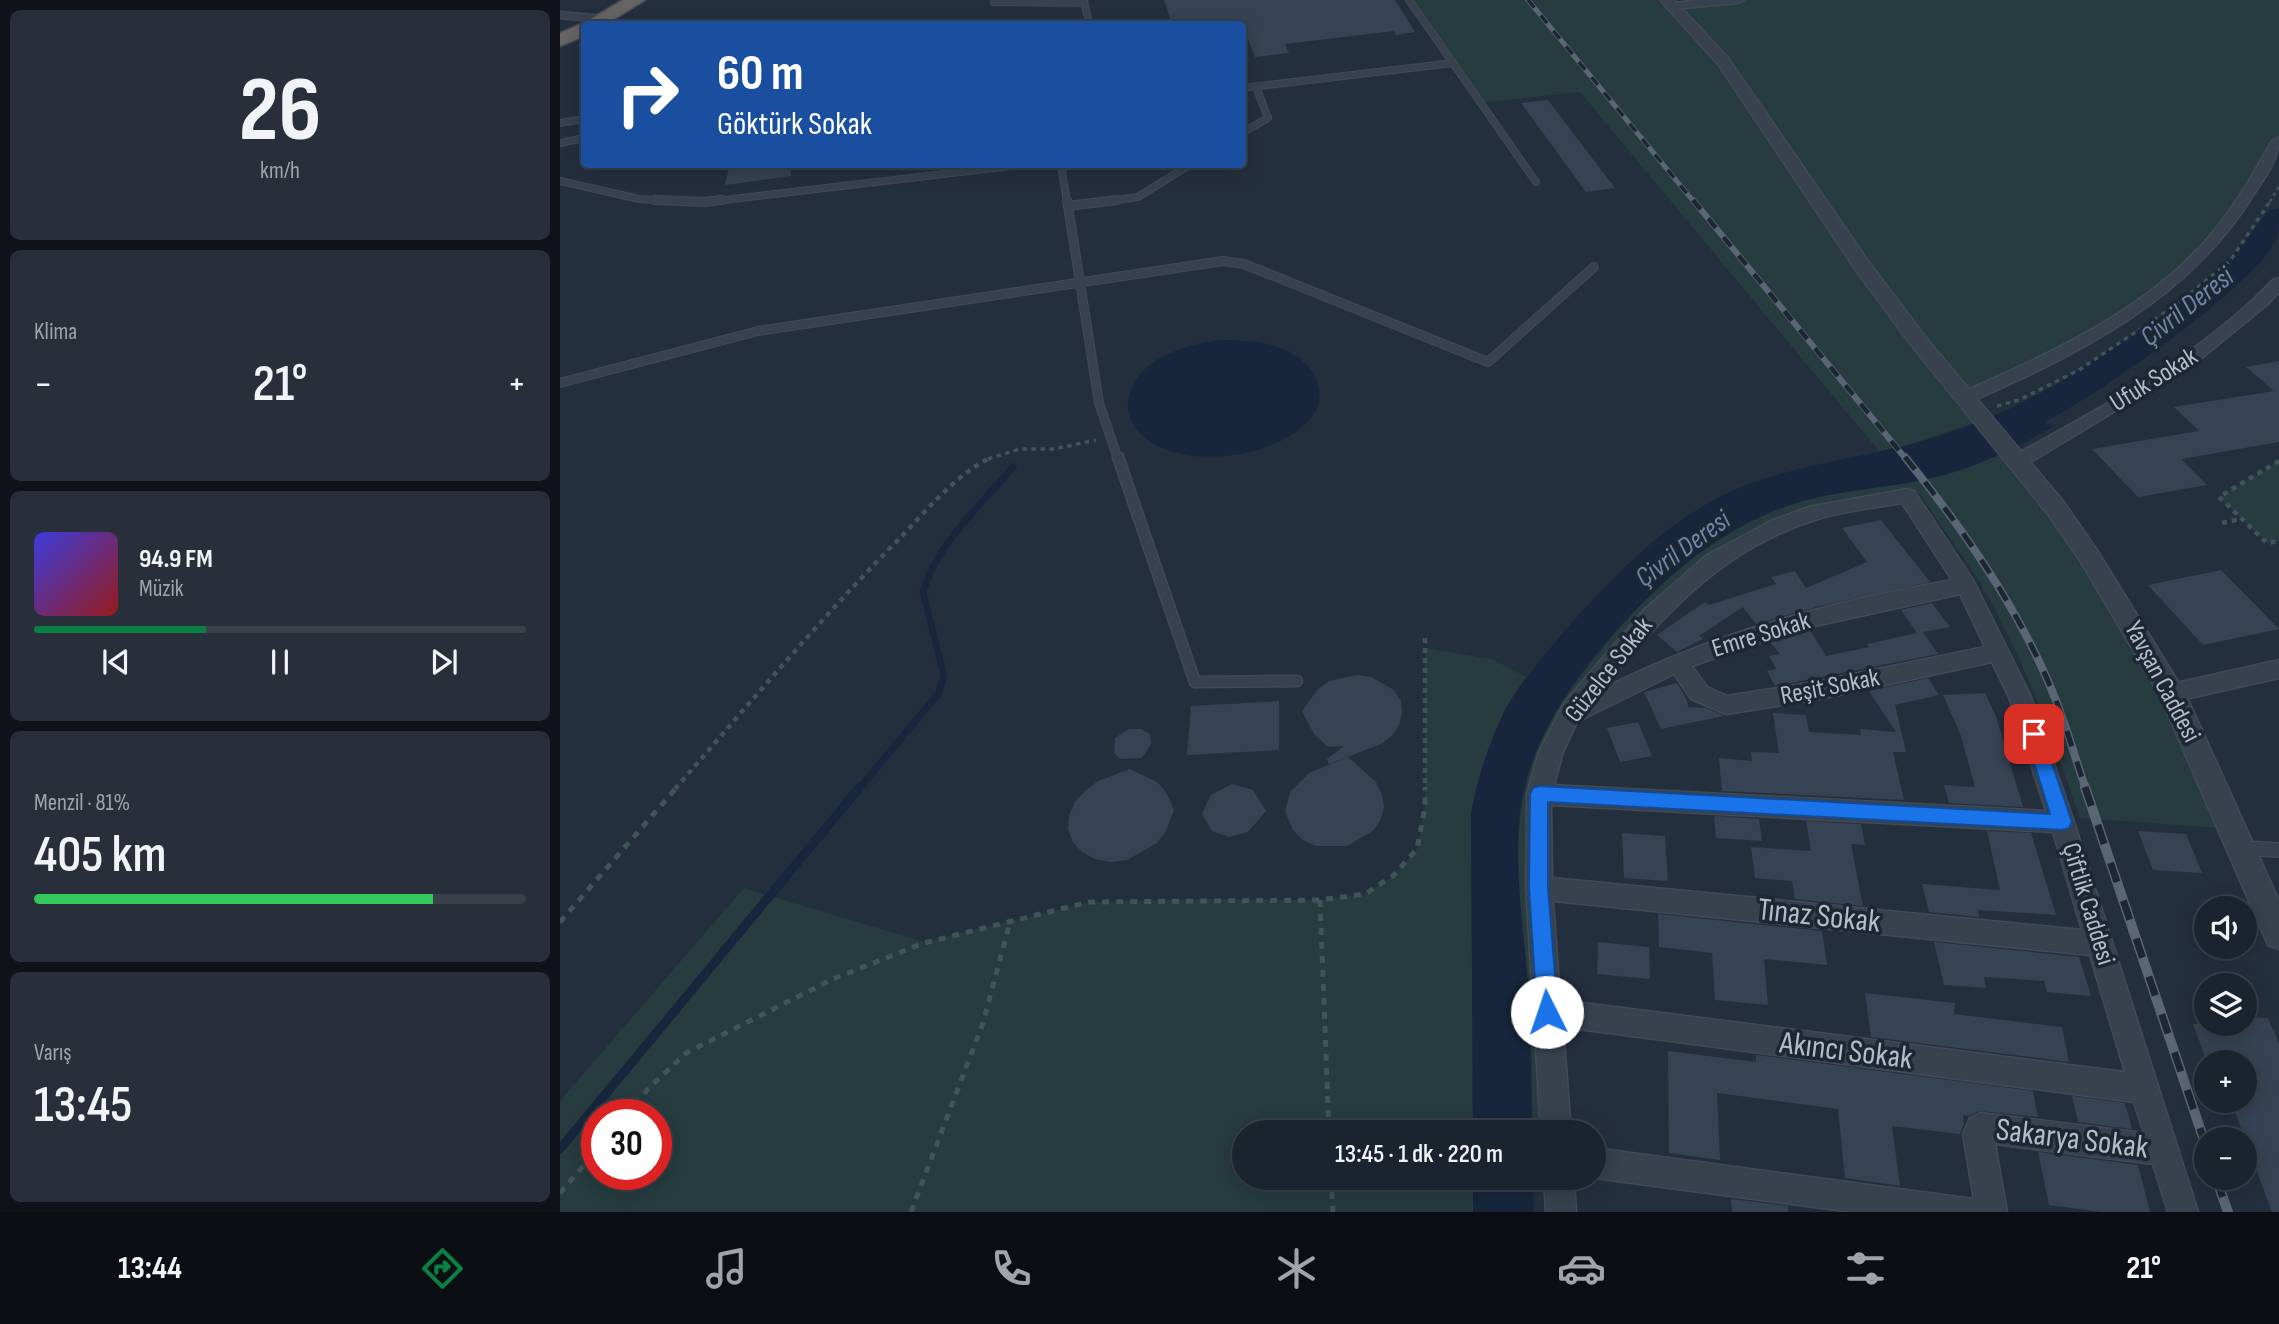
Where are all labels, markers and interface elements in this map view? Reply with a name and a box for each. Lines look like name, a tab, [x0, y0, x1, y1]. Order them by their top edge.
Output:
text: 60 m	[717, 45, 804, 104]
icon: right	[602, 49, 693, 140]
text: 26	[239, 57, 321, 166]
text: Göktürk Sokak	[717, 105, 872, 144]
text: km/h	[260, 157, 300, 185]
water label: Çivril Deresi	[2134, 260, 2241, 354]
text: Klima	[34, 318, 77, 346]
street label: Ufuk Sokak	[2105, 341, 2203, 419]
text: 21°	[253, 353, 307, 416]
text: −	[34, 362, 53, 407]
text: +	[507, 362, 526, 407]
water label: Çivril Deresi	[1629, 503, 1738, 594]
text: 94.9 FM	[139, 544, 213, 575]
text: Müzik	[139, 575, 184, 603]
street label: Emre Sokak	[1708, 605, 1814, 665]
street label: Güzelce Sokak	[1558, 611, 1660, 729]
street label: Yavşan Caddesi	[2117, 616, 2207, 748]
icon: previous	[97, 643, 135, 681]
icon: pause	[261, 643, 299, 681]
icon: next	[425, 643, 463, 681]
street label: Reşit Sokak	[1778, 662, 1882, 712]
pin	[2004, 704, 2064, 764]
icon: arrive	[2015, 715, 2053, 753]
text: Menzil · 81%	[34, 789, 130, 817]
text: 405 km	[34, 824, 167, 887]
street label: Çiftlik Caddesi	[2055, 839, 2121, 969]
street label: Tınaz Sokak	[1756, 890, 1882, 942]
map controls	[2194, 896, 2257, 1190]
button: sound	[2194, 896, 2257, 959]
button: layers	[2194, 973, 2257, 1036]
position arrow	[1510, 975, 1584, 1049]
street label: Akıncı Sokak	[1776, 1023, 1915, 1078]
text: Varış	[34, 1039, 72, 1067]
button: +	[2194, 1050, 2257, 1113]
text: 13:45	[34, 1074, 132, 1137]
speed limit sign: 30	[581, 1099, 672, 1190]
street label: Sakarya Sokak	[1994, 1110, 2150, 1168]
button: −	[2194, 1127, 2257, 1190]
text: 13:45 · 1 dk · 220 m	[1335, 1139, 1503, 1170]
icon: directions	[418, 1244, 467, 1293]
icon: music	[702, 1244, 751, 1293]
icon: phone	[987, 1244, 1036, 1293]
icon: climate	[1272, 1244, 1321, 1293]
icon: car	[1557, 1244, 1606, 1293]
icon: filters	[1841, 1244, 1890, 1293]
text: 13:44	[118, 1249, 182, 1288]
text: 21°	[2126, 1249, 2161, 1288]

